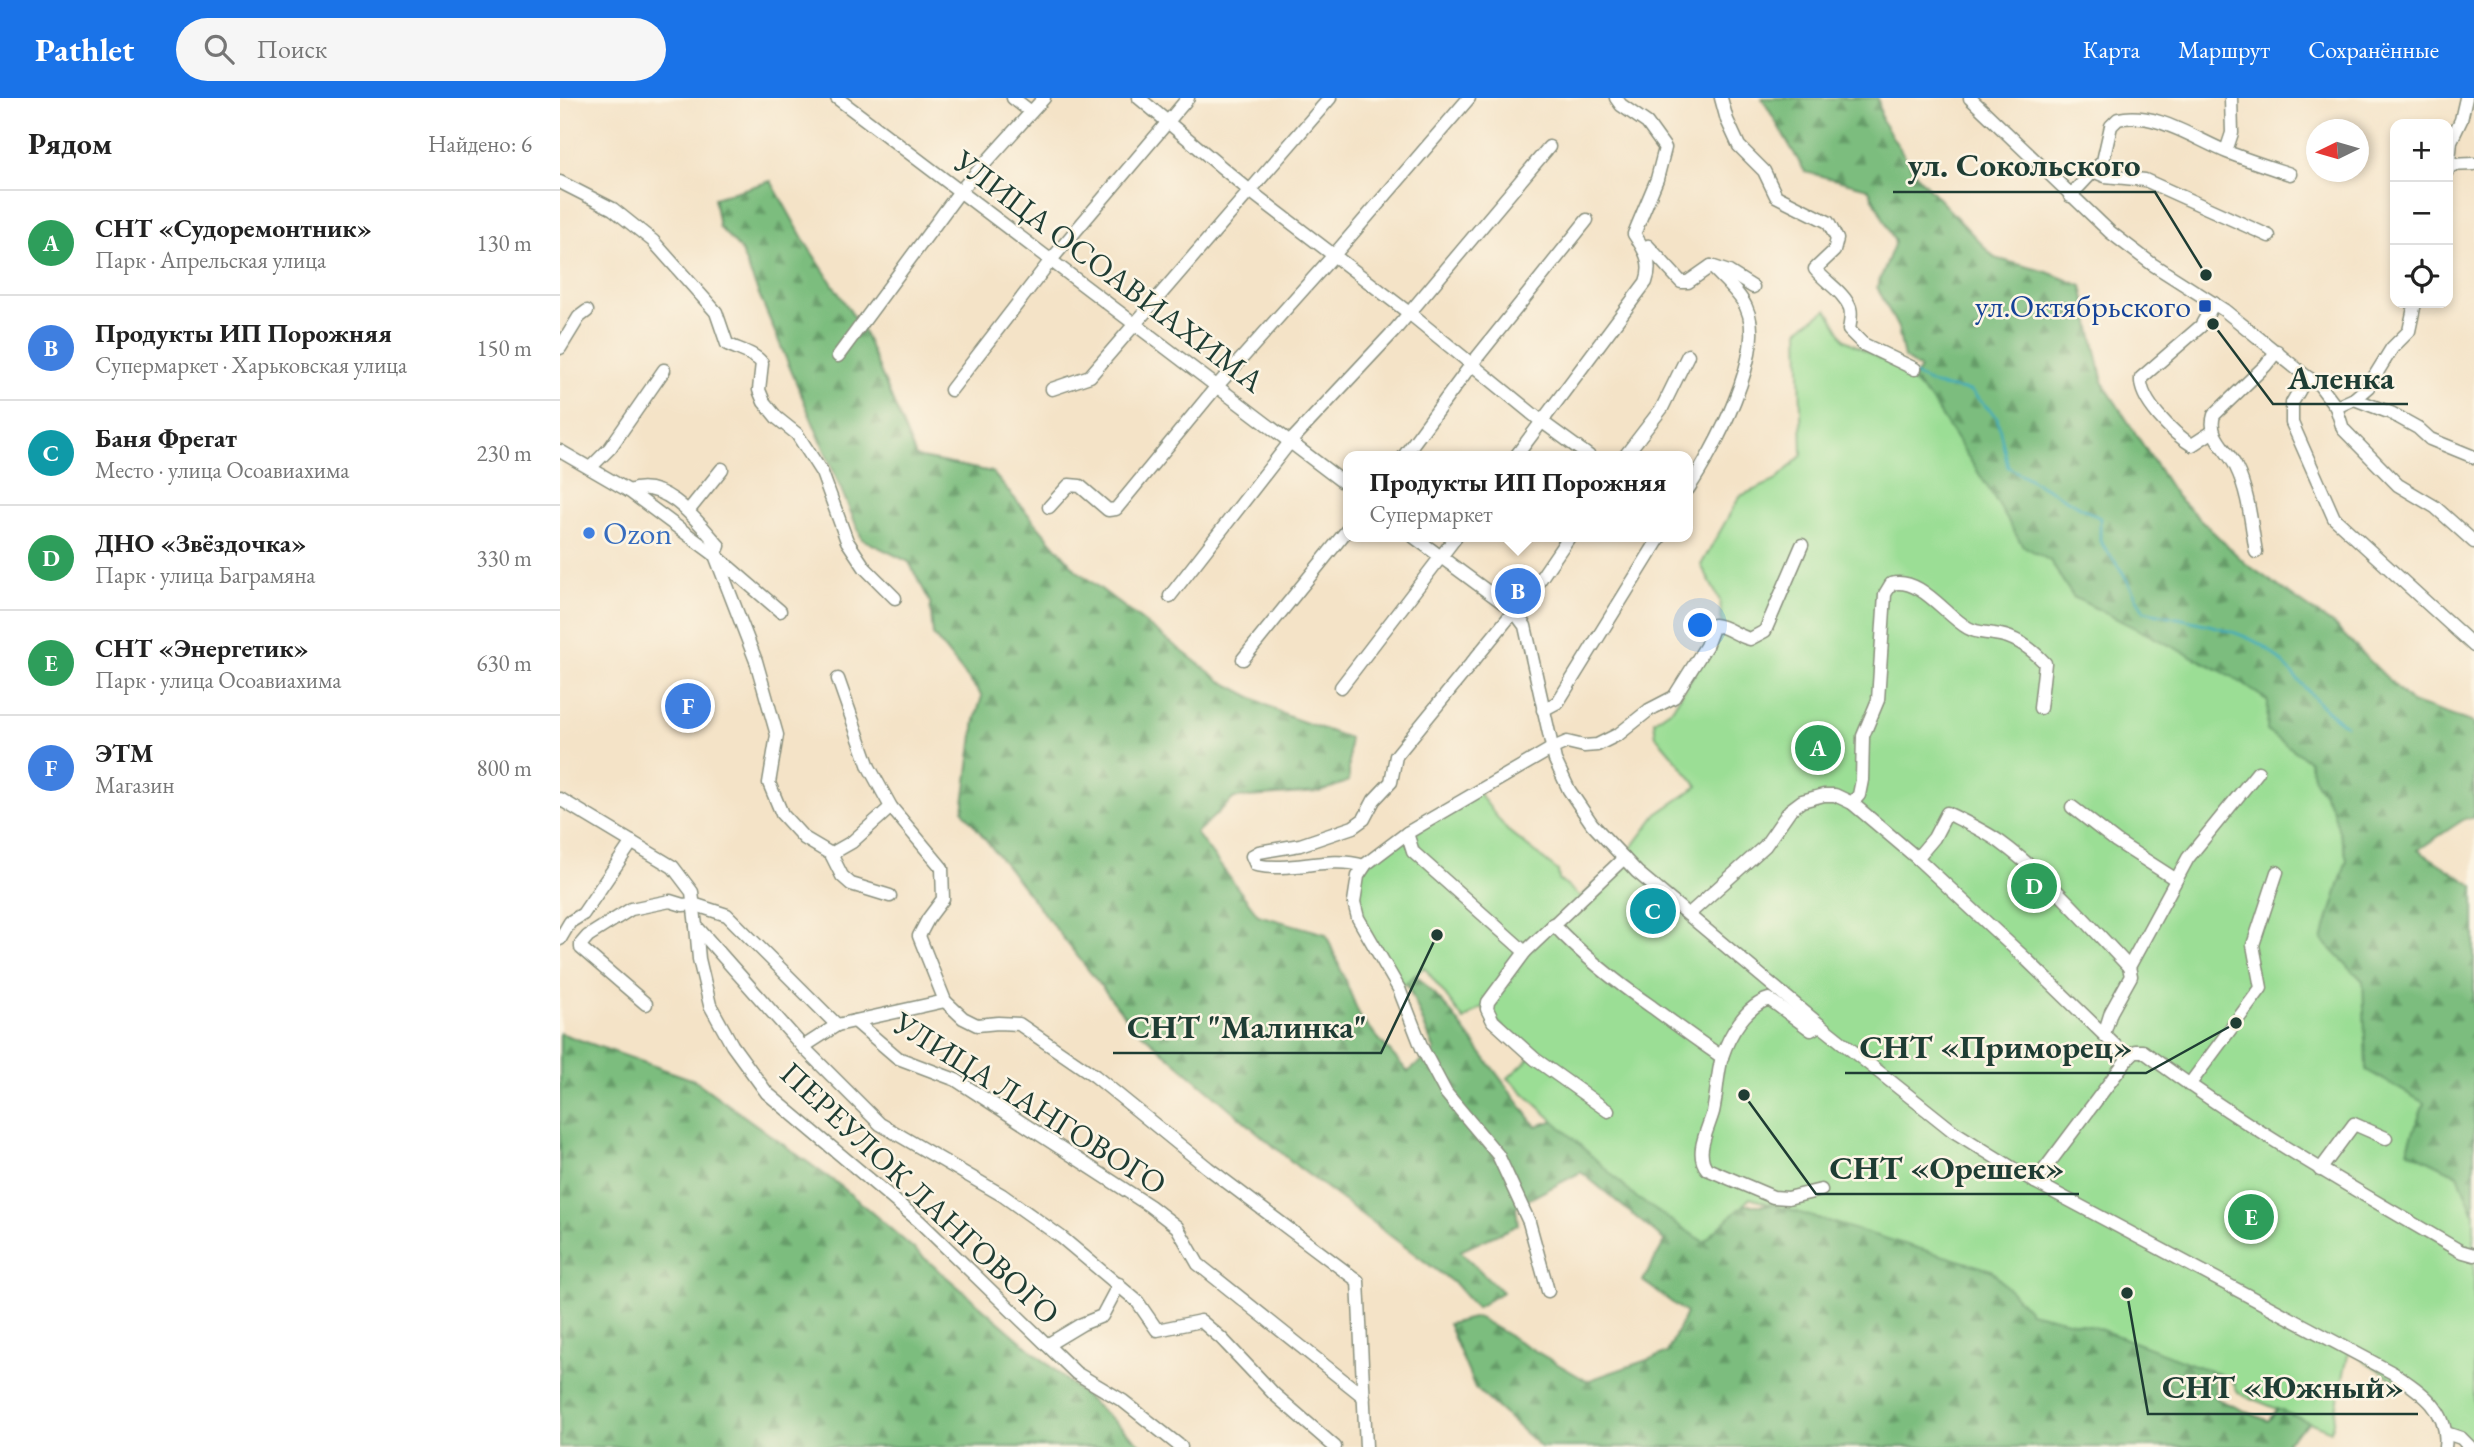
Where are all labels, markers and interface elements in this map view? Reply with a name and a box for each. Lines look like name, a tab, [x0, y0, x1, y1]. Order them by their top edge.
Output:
search box	[176, 18, 666, 81]
text: Pathlet	[35, 28, 134, 71]
icon: search	[200, 30, 238, 68]
text: Поиск	[256, 32, 327, 66]
text: Карта	[2083, 34, 2140, 65]
text: Маршрут	[2178, 34, 2270, 65]
text: Сохранённые	[2308, 34, 2439, 65]
north arrow	[2306, 119, 2369, 182]
map controls	[2390, 119, 2453, 308]
button: +	[2390, 119, 2453, 182]
text: Рядом	[28, 124, 112, 163]
text: Найдено: 6	[428, 129, 532, 159]
callout: ул. Сокольского	[1893, 138, 2155, 192]
street label: УЛИЦА ОСОАВИАХИМА	[944, 140, 1274, 402]
text: ул. Сокольского	[1907, 143, 2141, 186]
button: −	[2390, 182, 2453, 245]
text: СНТ «Судоремонтник»	[95, 211, 372, 245]
text: A	[43, 228, 59, 258]
text: 130 m	[476, 228, 532, 258]
text: Парк · Апрельская улица	[95, 245, 326, 275]
button: locate	[2390, 245, 2453, 308]
place label: ул.Октябрьского	[1975, 285, 2191, 327]
marker: ул.Октябрьского	[2197, 298, 2213, 314]
text: Продукты ИП Порожняя	[95, 316, 392, 350]
text: B	[44, 333, 58, 363]
text: 150 m	[476, 333, 532, 363]
text: Супермаркет · Харьковская улица	[95, 350, 407, 380]
callout: Аленка	[2273, 350, 2408, 404]
text: Аленка	[2286, 356, 2395, 399]
text: Баня Фрегат	[95, 421, 237, 455]
text: C	[43, 438, 59, 468]
text: 230 m	[476, 438, 532, 468]
popup	[1343, 451, 1693, 542]
text: Место · улица Осоавиахима	[95, 455, 350, 485]
text: Продукты ИП Порожняя	[1370, 465, 1666, 499]
text: Супермаркет	[1370, 499, 1493, 529]
place label: Ozon	[603, 512, 672, 554]
marker: Ozon	[581, 525, 597, 541]
text: ДНО «Звёздочка»	[95, 526, 306, 560]
text: D	[42, 543, 60, 573]
text: 330 m	[476, 543, 532, 573]
text: Парк · улица Баграмяна	[95, 560, 316, 590]
pin: B	[1495, 565, 1541, 617]
your location	[1683, 608, 1717, 642]
text: СНТ «Энергетик»	[95, 631, 309, 665]
text: E	[44, 648, 58, 678]
text: 630 m	[476, 648, 532, 678]
text: Парк · улица Осоавиахима	[95, 665, 341, 695]
pin: F	[665, 680, 711, 732]
pin: A	[1795, 722, 1841, 774]
text: ЭТМ	[95, 736, 154, 770]
text: F	[45, 753, 57, 783]
text: 800 m	[476, 753, 532, 783]
text: Магазин	[95, 770, 174, 800]
pin: D	[2011, 860, 2057, 912]
pin: C	[1630, 885, 1676, 937]
callout: СНТ "Малинка"	[1113, 999, 1381, 1053]
street label: УЛИЦА ЛАНГОВОГО	[885, 1001, 1175, 1204]
text: СНТ "Малинка"	[1127, 1005, 1367, 1048]
callout: СНТ «Приморец»	[1845, 1019, 2146, 1073]
text: СНТ «Приморец»	[1860, 1025, 2132, 1068]
street label: ПЕРЕУЛОК ЛАНГОВОГО	[771, 1052, 1069, 1334]
callout: СНТ «Орешек»	[1816, 1140, 2079, 1194]
text: СНТ «Орешек»	[1830, 1146, 2064, 1189]
pin: E	[2228, 1191, 2274, 1243]
callout: СНТ «Южный»	[2148, 1360, 2418, 1414]
text: СНТ «Южный»	[2162, 1365, 2404, 1408]

